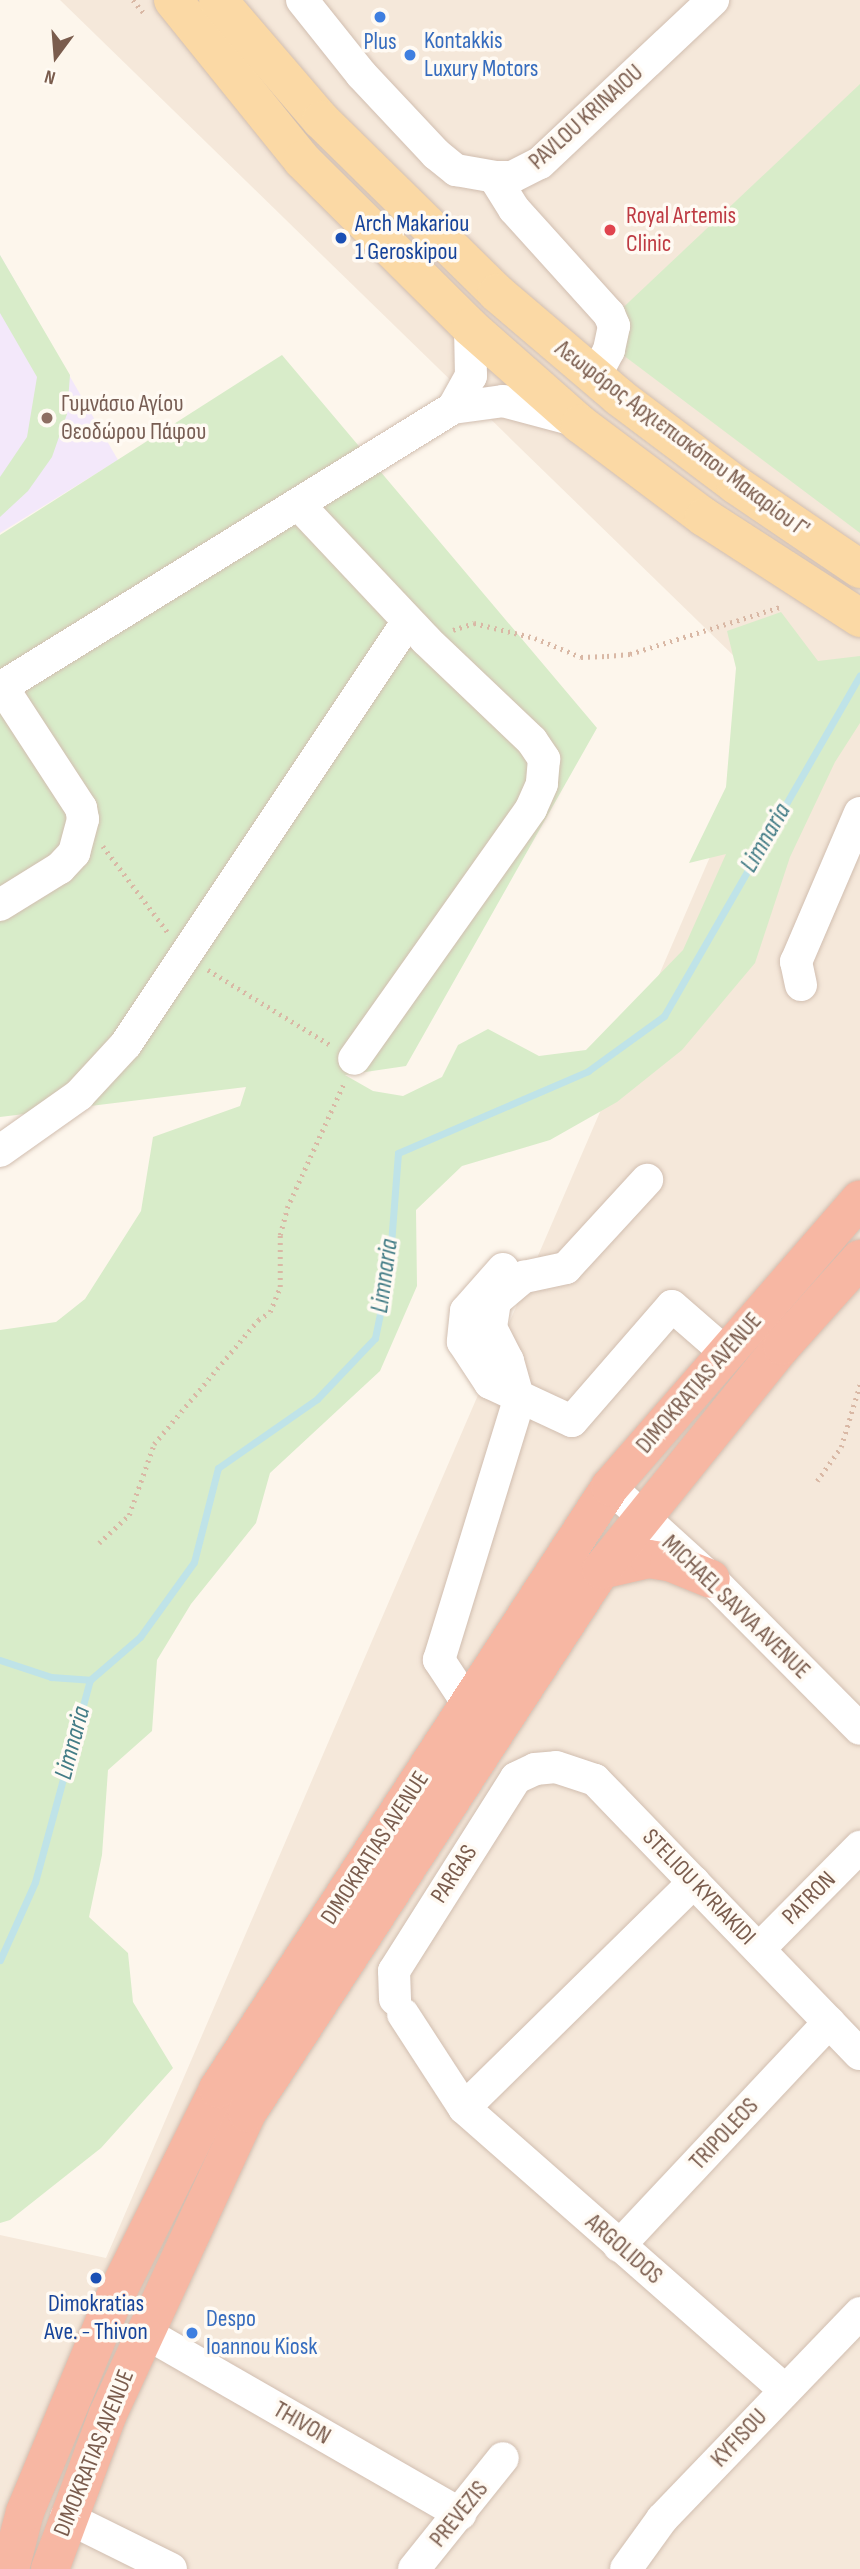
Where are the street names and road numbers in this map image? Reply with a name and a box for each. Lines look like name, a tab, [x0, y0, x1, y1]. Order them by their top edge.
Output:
street label: PAVLOU KRINAIOU	[523, 58, 649, 176]
street label: Λεωφόρος Αρχιεπισκόπου Μακαρίου Γ'	[549, 334, 815, 544]
street label: DIMOKRATIAS AVENUE	[630, 1307, 768, 1459]
street label: MICHAEL SAVVA AVENUE	[656, 1529, 816, 1685]
street label: DIMOKRATIAS AVENUE	[315, 1766, 435, 1930]
street label: STELIOU KYRIAKIDI	[636, 1823, 762, 1951]
street label: PARGAS	[425, 1840, 483, 1908]
street label: PATRON	[776, 1865, 842, 1931]
street label: TRIPOLEOS	[683, 2092, 765, 2176]
street label: ARGOLIDOS	[580, 2208, 668, 2290]
street label: DIMOKRATIAS AVENUE	[48, 2366, 140, 2540]
street label: THIVON	[268, 2395, 336, 2451]
street label: KYFISOU	[705, 2403, 773, 2473]
street label: PREVEZIS	[424, 2475, 494, 2553]

